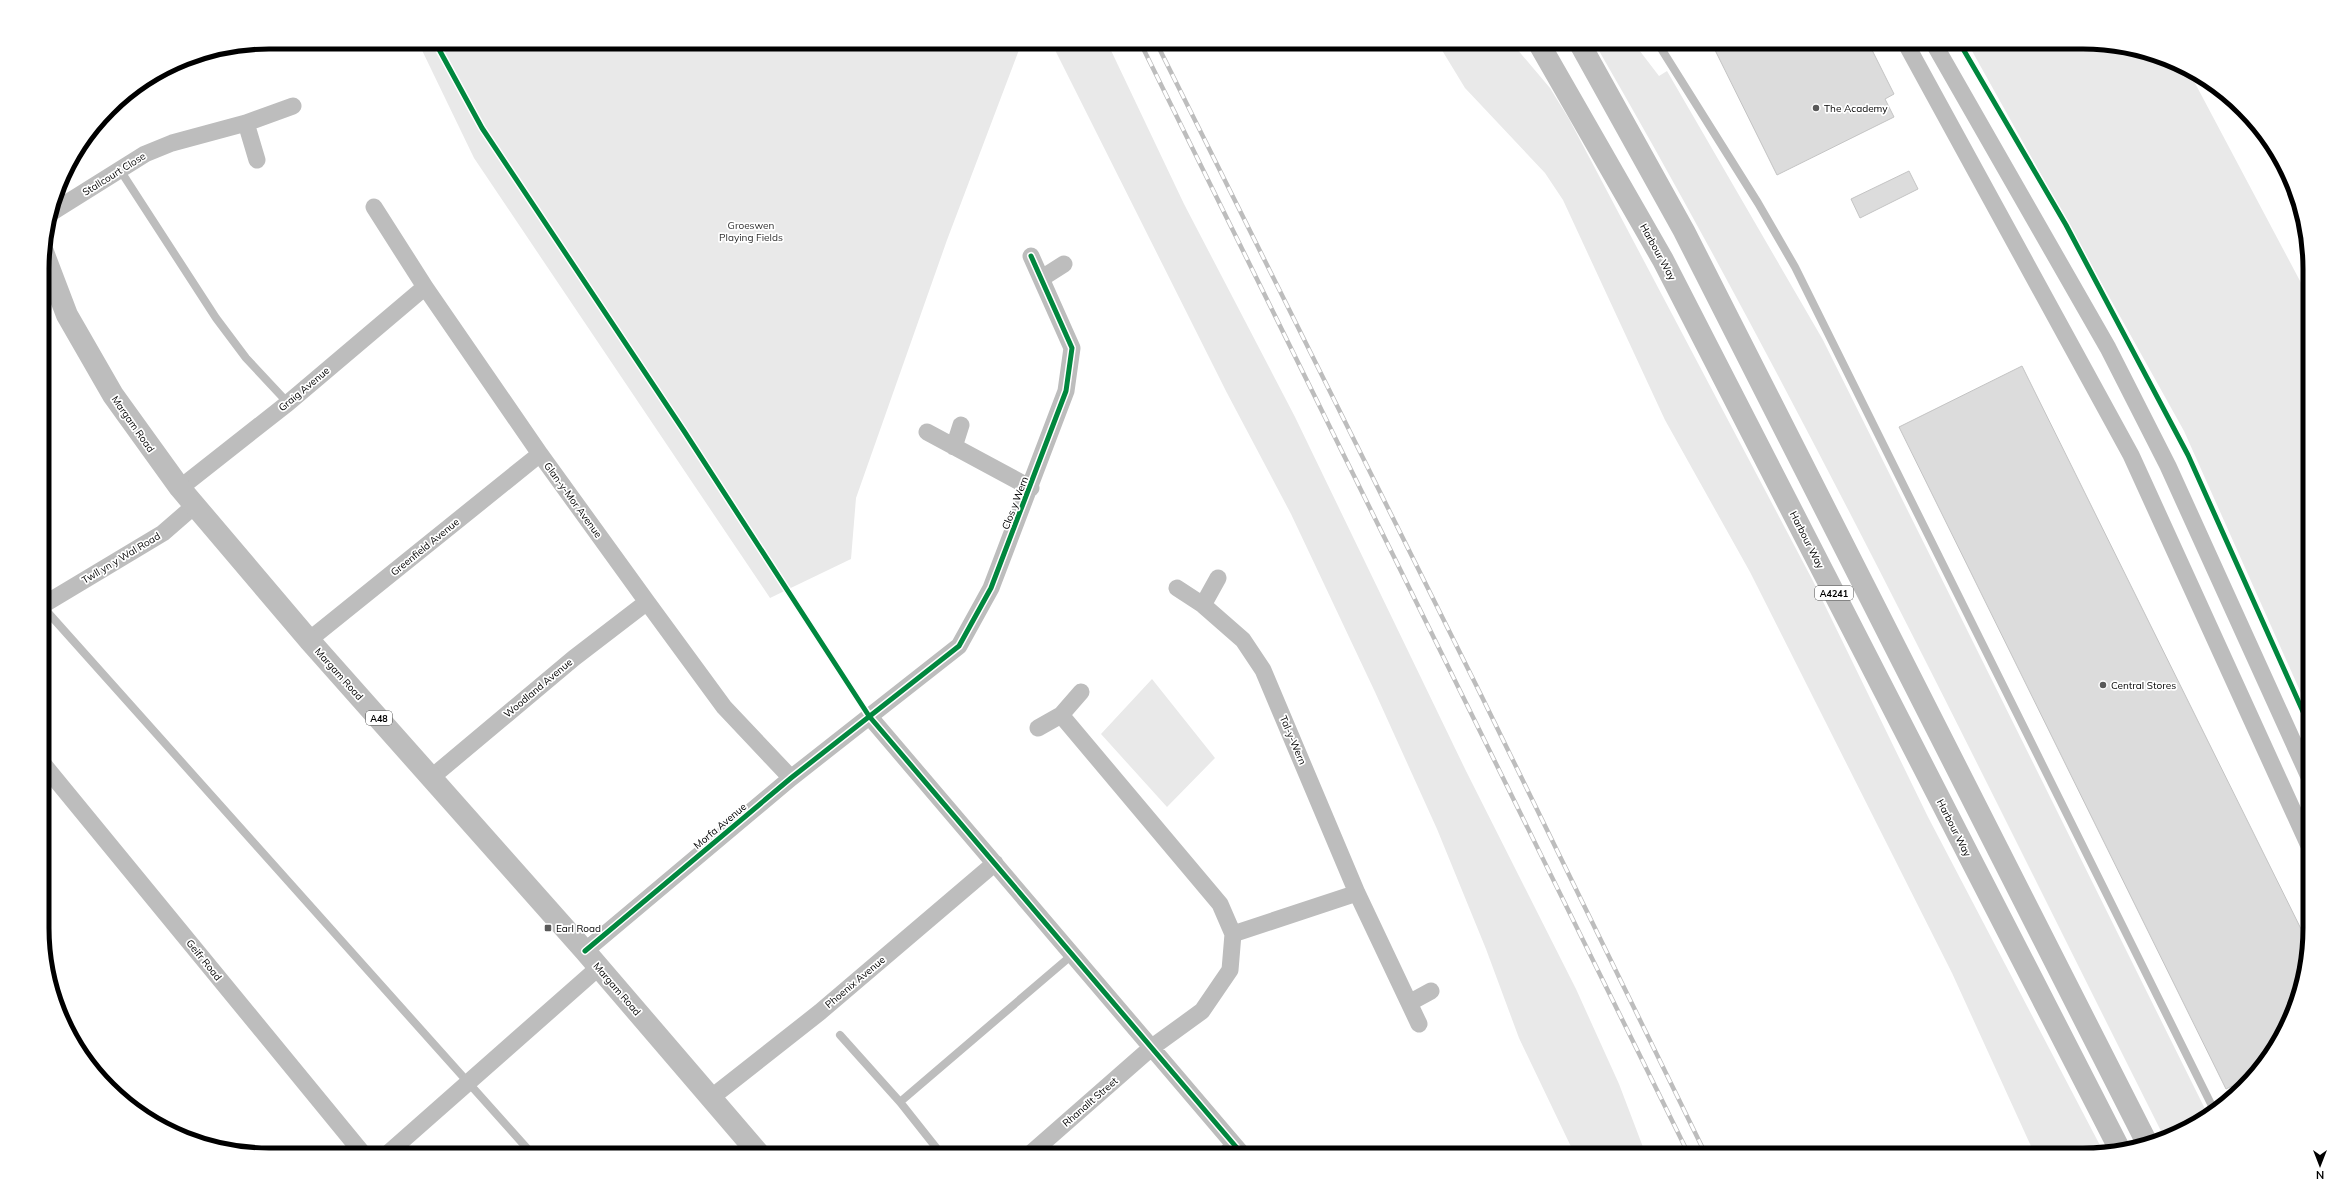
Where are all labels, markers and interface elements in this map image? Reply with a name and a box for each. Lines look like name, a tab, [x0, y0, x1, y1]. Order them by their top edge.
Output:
place label: The Academy	[1824, 102, 1888, 115]
marker: The Academy	[1811, 103, 1821, 113]
street label: Stallcourt Close	[80, 149, 148, 199]
park label: Groeswen Playing Fields	[719, 219, 783, 244]
street label: Harbour Way	[1637, 221, 1679, 283]
street label: Graig Avenue	[276, 364, 332, 414]
street label: Margam Road	[109, 393, 157, 455]
street label: Glan-y-Mor Avenue	[541, 460, 605, 540]
street label: Clos y Wern	[999, 474, 1031, 531]
street label: Harbour Way	[1787, 509, 1827, 572]
street label: Greenfield Avenue	[388, 515, 462, 579]
street label: Twll yn y Wal Road	[79, 529, 163, 587]
road number: A4241	[1815, 586, 1853, 600]
street label: Margam Road	[312, 645, 366, 703]
street label: Woodland Avenue	[501, 655, 575, 721]
place label: Central Stores	[2111, 679, 2176, 692]
marker: Central Stores	[2098, 680, 2108, 690]
road number: A48	[366, 711, 392, 725]
street label: Tal-y-Wern	[1277, 713, 1309, 767]
street label: Harbour Way	[1934, 797, 1974, 860]
street label: Morfa Avenue	[691, 800, 749, 852]
place label: Earl Road	[556, 922, 601, 935]
marker: Earl Road	[543, 923, 553, 933]
street label: Geifr Road	[183, 937, 225, 983]
street label: Phoenix Avenue	[822, 953, 888, 1011]
street label: Margam Road	[590, 960, 644, 1018]
street label: Rhanallt Street	[1060, 1074, 1121, 1130]
north arrow	[2300, 1145, 2340, 1185]
text: N	[2316, 1168, 2324, 1182]

